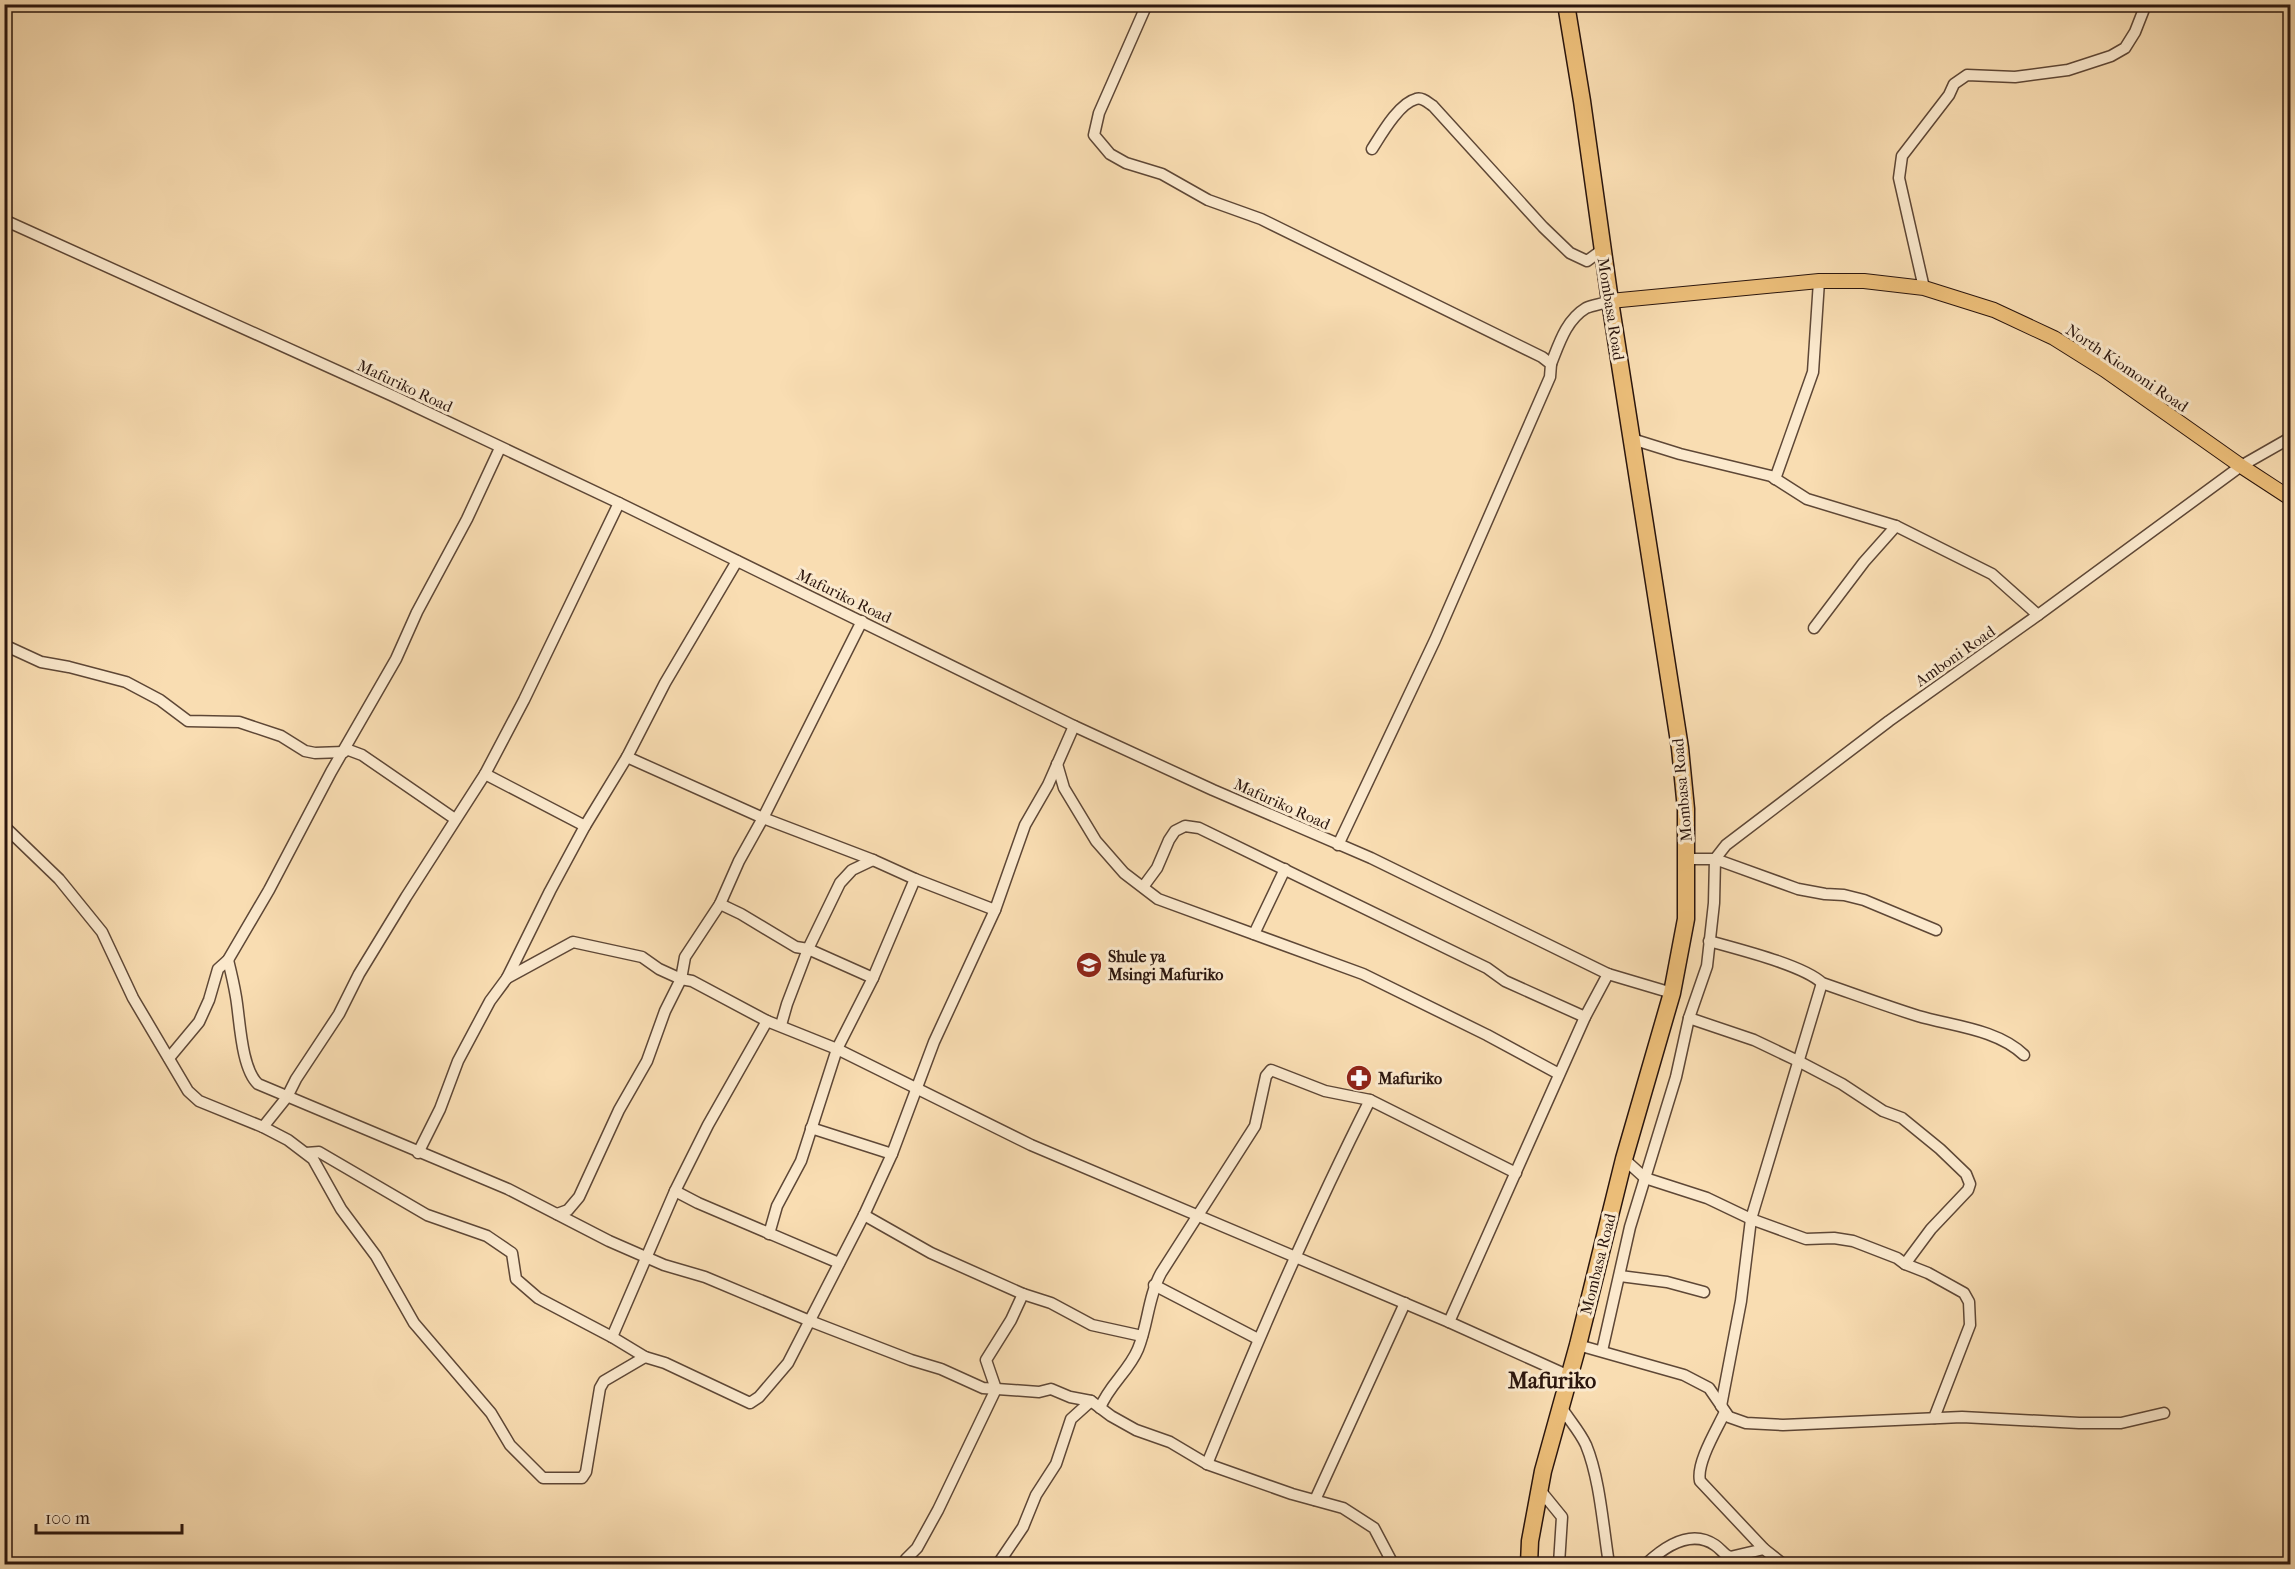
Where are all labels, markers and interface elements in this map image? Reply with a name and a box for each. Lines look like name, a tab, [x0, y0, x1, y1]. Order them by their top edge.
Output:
street label: Mombasa Road	[1593, 256, 1629, 362]
street label: North Kiomoni Road	[2062, 320, 2192, 416]
street label: Mafuriko Road	[354, 356, 456, 417]
street label: Mafuriko Road	[793, 565, 895, 627]
street label: Amboni Road	[1911, 621, 1999, 691]
street label: Mombasa Road	[1668, 737, 1696, 843]
street label: Mafuriko Road	[1231, 774, 1333, 834]
place label: Shule ya Msingi Mafuriko	[1107, 947, 1223, 985]
school or university icon: Shule ya Msingi Mafuriko	[1074, 950, 1104, 980]
pharmacy icon: Mafuriko	[1344, 1063, 1374, 1093]
place label: Mafuriko	[1377, 1069, 1442, 1088]
street label: Mombasa Road	[1576, 1211, 1620, 1317]
district label: Mafuriko	[1507, 1368, 1596, 1394]
scale bar	[36, 1497, 182, 1535]
text: 100 m	[45, 1508, 90, 1529]

